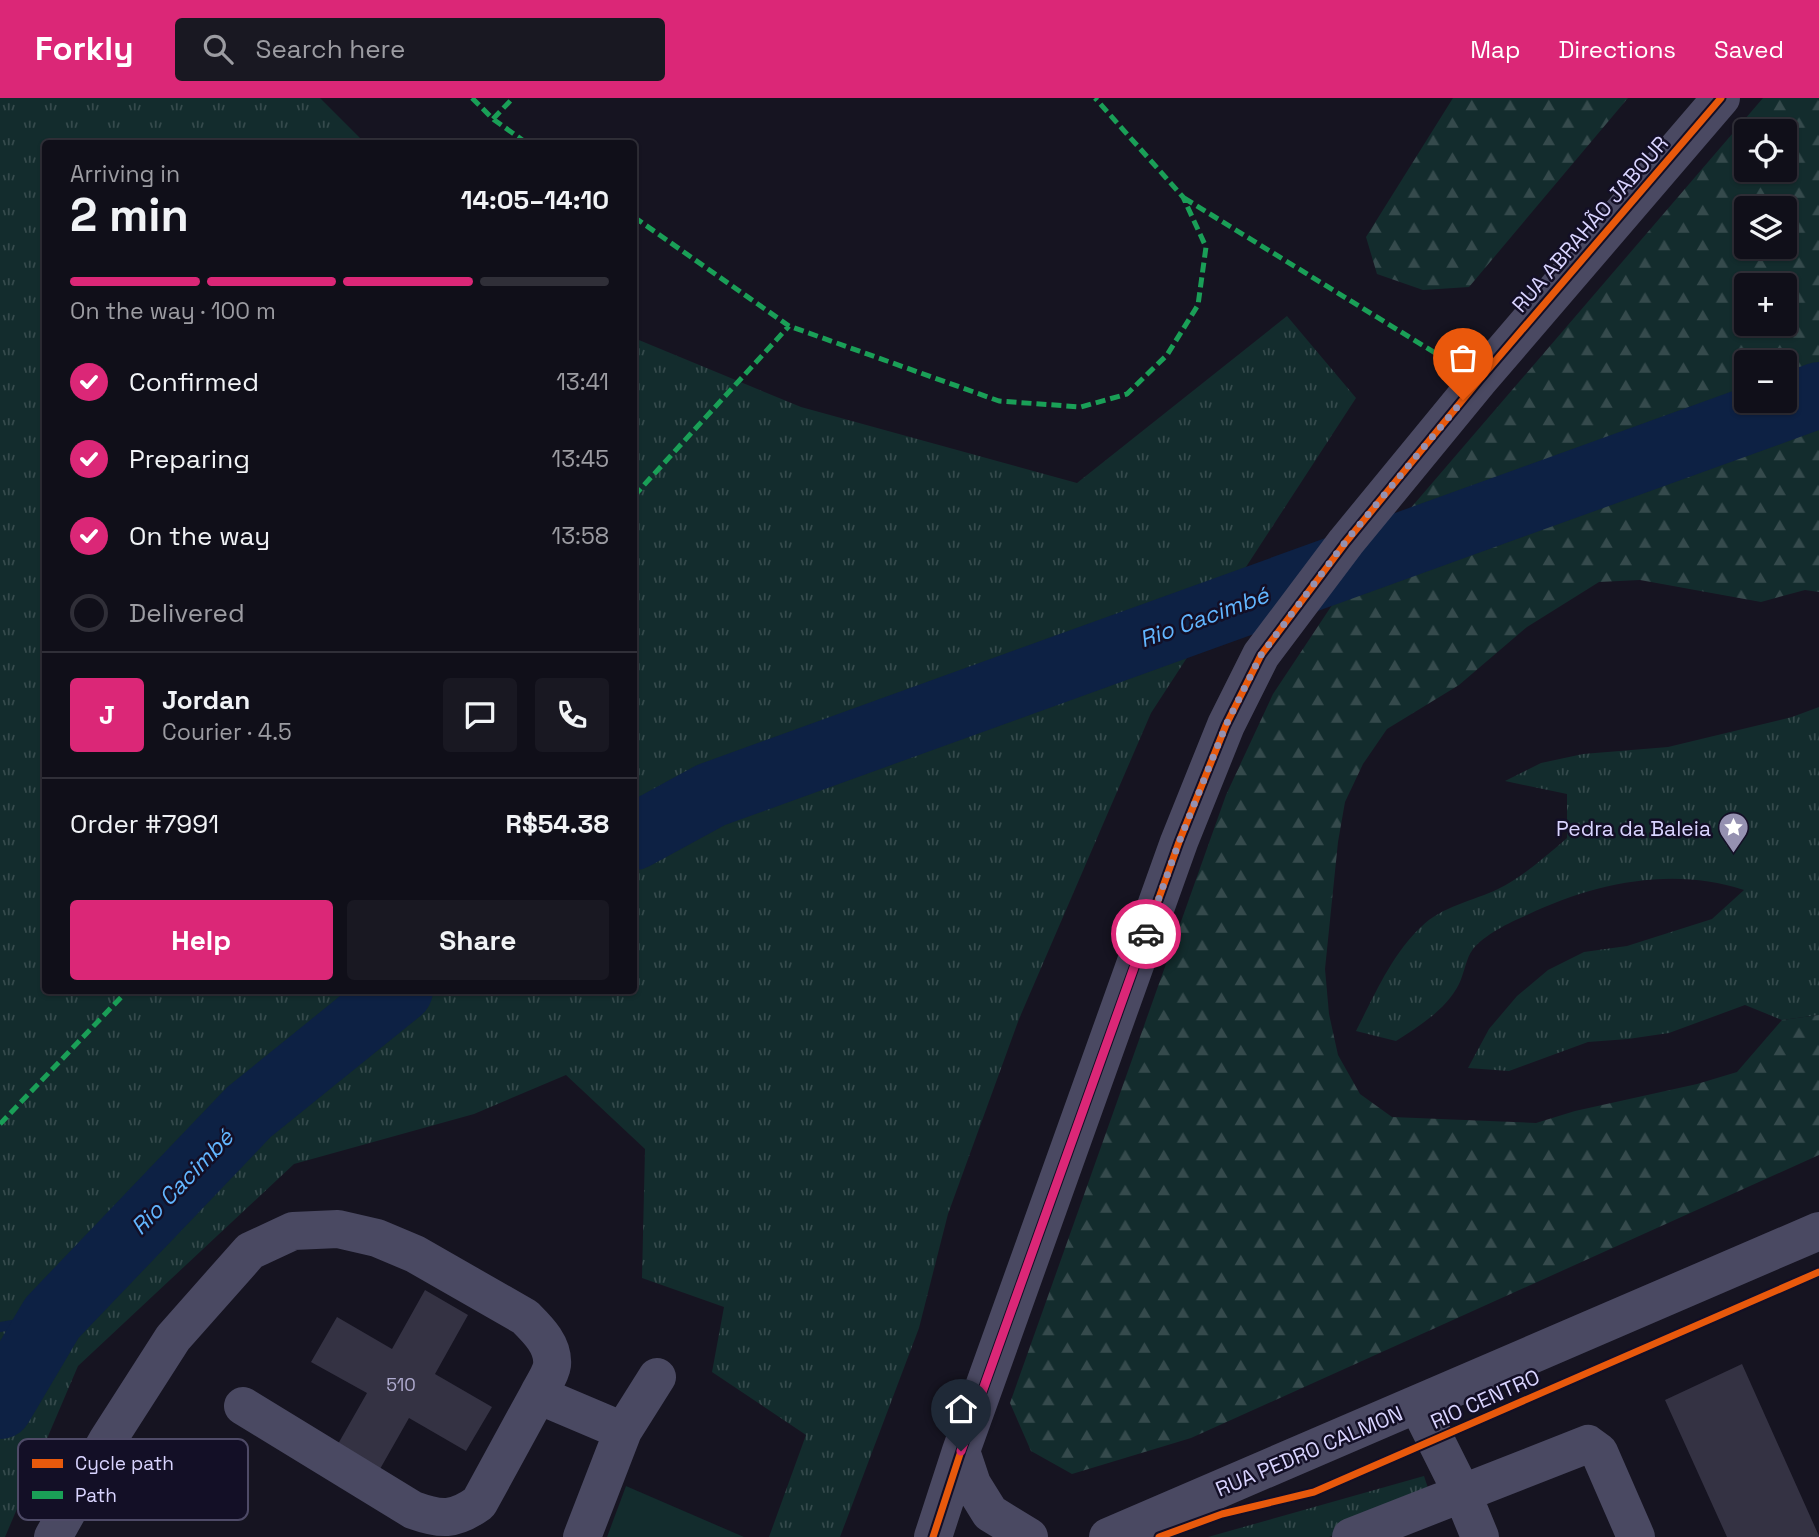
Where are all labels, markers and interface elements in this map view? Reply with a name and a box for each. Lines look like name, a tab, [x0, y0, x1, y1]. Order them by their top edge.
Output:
search box	[175, 18, 665, 81]
text: Forkly	[35, 28, 133, 70]
icon: search	[199, 30, 237, 68]
text: Search here	[255, 32, 405, 66]
text: Map	[1470, 34, 1520, 65]
text: Directions	[1558, 34, 1676, 65]
text: Saved	[1714, 34, 1784, 65]
map controls	[1734, 119, 1797, 413]
button: locate	[1734, 119, 1797, 182]
street label: RUA ABRAHÃO JABOUR	[1506, 130, 1674, 318]
text: Arriving in	[70, 159, 180, 189]
text: 14:05–14:10	[461, 183, 609, 217]
text: 2 min	[70, 186, 189, 244]
button: layers	[1734, 196, 1797, 259]
button: +	[1734, 273, 1797, 336]
text: On the way · 100 m	[70, 296, 276, 326]
pin	[1433, 328, 1493, 400]
icon: bag	[1444, 339, 1482, 377]
button: −	[1734, 350, 1797, 413]
icon: check	[70, 363, 108, 401]
text: Confirmed	[129, 365, 259, 399]
text: 13:41	[556, 367, 609, 397]
icon: check	[70, 440, 108, 478]
text: Preparing	[129, 442, 250, 476]
text: 13:45	[552, 444, 609, 474]
icon: check	[70, 517, 108, 555]
text: On the way	[129, 519, 270, 553]
text: 13:58	[552, 521, 609, 551]
water label: Rio Cacimbé	[1135, 579, 1274, 654]
text: Delivered	[129, 596, 245, 630]
button: chat	[443, 678, 517, 752]
button: phone	[535, 678, 609, 752]
text: Jordan	[162, 683, 250, 717]
text: J	[99, 698, 115, 732]
text: Courier · 4.5	[162, 717, 292, 747]
text: Order #7991	[70, 807, 219, 841]
text: R$54.38	[506, 807, 609, 841]
place icon: Pedra da Baleia	[1717, 811, 1751, 855]
place label: Pedra da Baleia	[1556, 815, 1711, 842]
courier	[1111, 899, 1181, 969]
button: Help	[70, 900, 333, 980]
button: Share	[347, 900, 609, 980]
icon: car	[1127, 915, 1165, 953]
water label: Rio Cacimbé	[124, 1122, 241, 1241]
street label: RIO CENTRO	[1426, 1363, 1544, 1435]
house number: 510	[386, 1373, 416, 1396]
pin	[931, 1379, 991, 1451]
icon: home	[942, 1390, 980, 1428]
street label: RUA PEDRO CALMON	[1211, 1399, 1407, 1503]
legend	[18, 1439, 248, 1520]
text: Cycle path	[75, 1451, 174, 1476]
text: Path	[75, 1483, 117, 1508]

